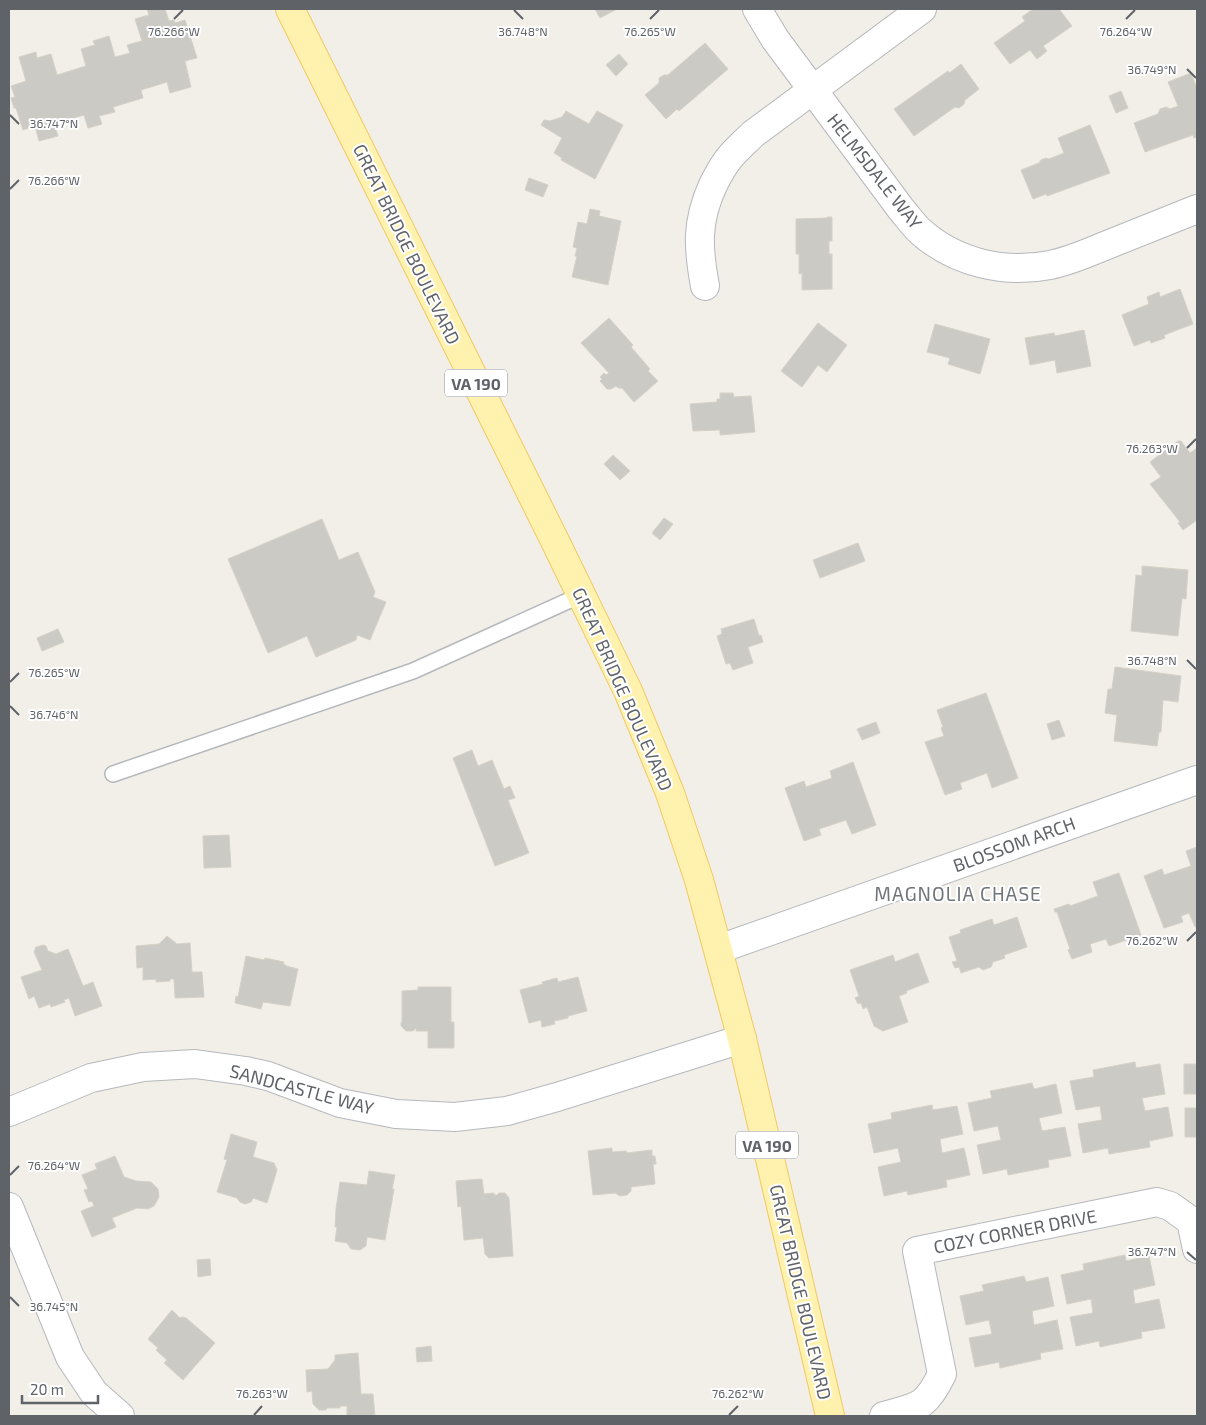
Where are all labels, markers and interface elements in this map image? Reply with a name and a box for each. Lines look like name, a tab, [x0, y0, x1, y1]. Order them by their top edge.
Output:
text: 76.266°W	[148, 24, 200, 38]
text: 36.748°N	[498, 24, 548, 38]
text: 76.265°W	[624, 24, 676, 38]
text: 76.264°W	[1100, 24, 1152, 38]
text: 36.749°N	[1127, 62, 1177, 76]
street label: HELMSDALE WAY	[823, 109, 927, 234]
text: 36.747°N	[30, 116, 78, 130]
street label: GREAT BRIDGE BOULEVARD	[349, 140, 465, 348]
text: 76.266°W	[28, 173, 80, 187]
road number: VA 190	[445, 369, 507, 396]
text: 76.263°W	[1126, 441, 1178, 455]
street label: GREAT BRIDGE BOULEVARD	[568, 584, 678, 794]
text: 36.748°N	[1127, 653, 1177, 667]
text: 76.265°W	[28, 665, 80, 679]
text: 36.746°N	[29, 707, 79, 721]
street label: BLOSSOM ARCH	[950, 812, 1078, 876]
district label: MAGNOLIA CHASE	[874, 882, 1042, 905]
text: 76.262°W	[1126, 933, 1178, 947]
street label: SANDCASTLE WAY	[228, 1059, 377, 1119]
road number: VA 190	[736, 1132, 798, 1158]
text: 76.264°W	[28, 1158, 80, 1172]
street label: GREAT BRIDGE BOULEVARD	[766, 1182, 836, 1402]
street label: COZY CORNER DRIVE	[931, 1204, 1099, 1258]
text: 36.747°N	[1128, 1244, 1176, 1258]
text: 36.745°N	[30, 1299, 78, 1313]
scale bar	[22, 1372, 99, 1404]
text: 20 m	[30, 1380, 64, 1398]
text: 76.263°W	[236, 1386, 288, 1400]
text: 76.262°W	[712, 1386, 764, 1400]

